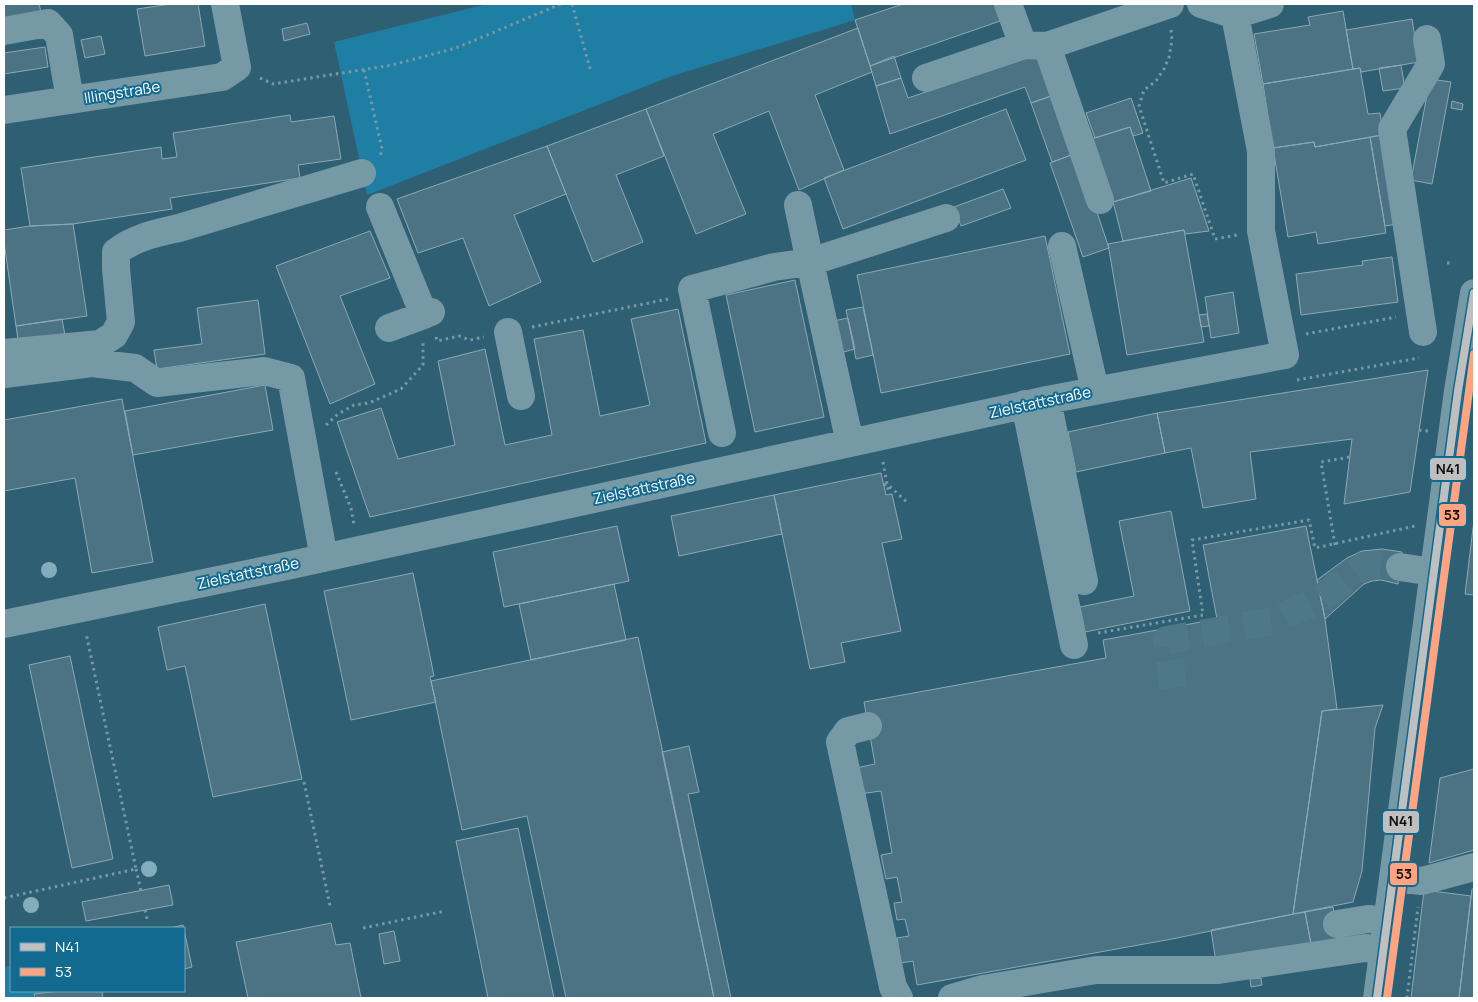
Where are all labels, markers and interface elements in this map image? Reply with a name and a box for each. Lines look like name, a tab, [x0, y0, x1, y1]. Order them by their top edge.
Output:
street label: Illingstraße	[82, 76, 162, 108]
street label: Zielstattstraße	[987, 381, 1093, 423]
line badge: N41	[1429, 457, 1467, 481]
text: N41	[1436, 459, 1460, 478]
street label: Zielstattstraße	[591, 467, 697, 509]
line badge: 53	[1438, 503, 1467, 527]
text: 53	[1444, 505, 1460, 524]
street label: Zielstattstraße	[195, 552, 301, 594]
line badge: N41	[1382, 810, 1420, 834]
text: N41	[1389, 811, 1413, 830]
line badge: 53	[1389, 862, 1418, 886]
text: 53	[1396, 864, 1412, 883]
legend	[10, 927, 185, 992]
text: N41	[55, 936, 80, 957]
text: 53	[55, 961, 72, 982]

